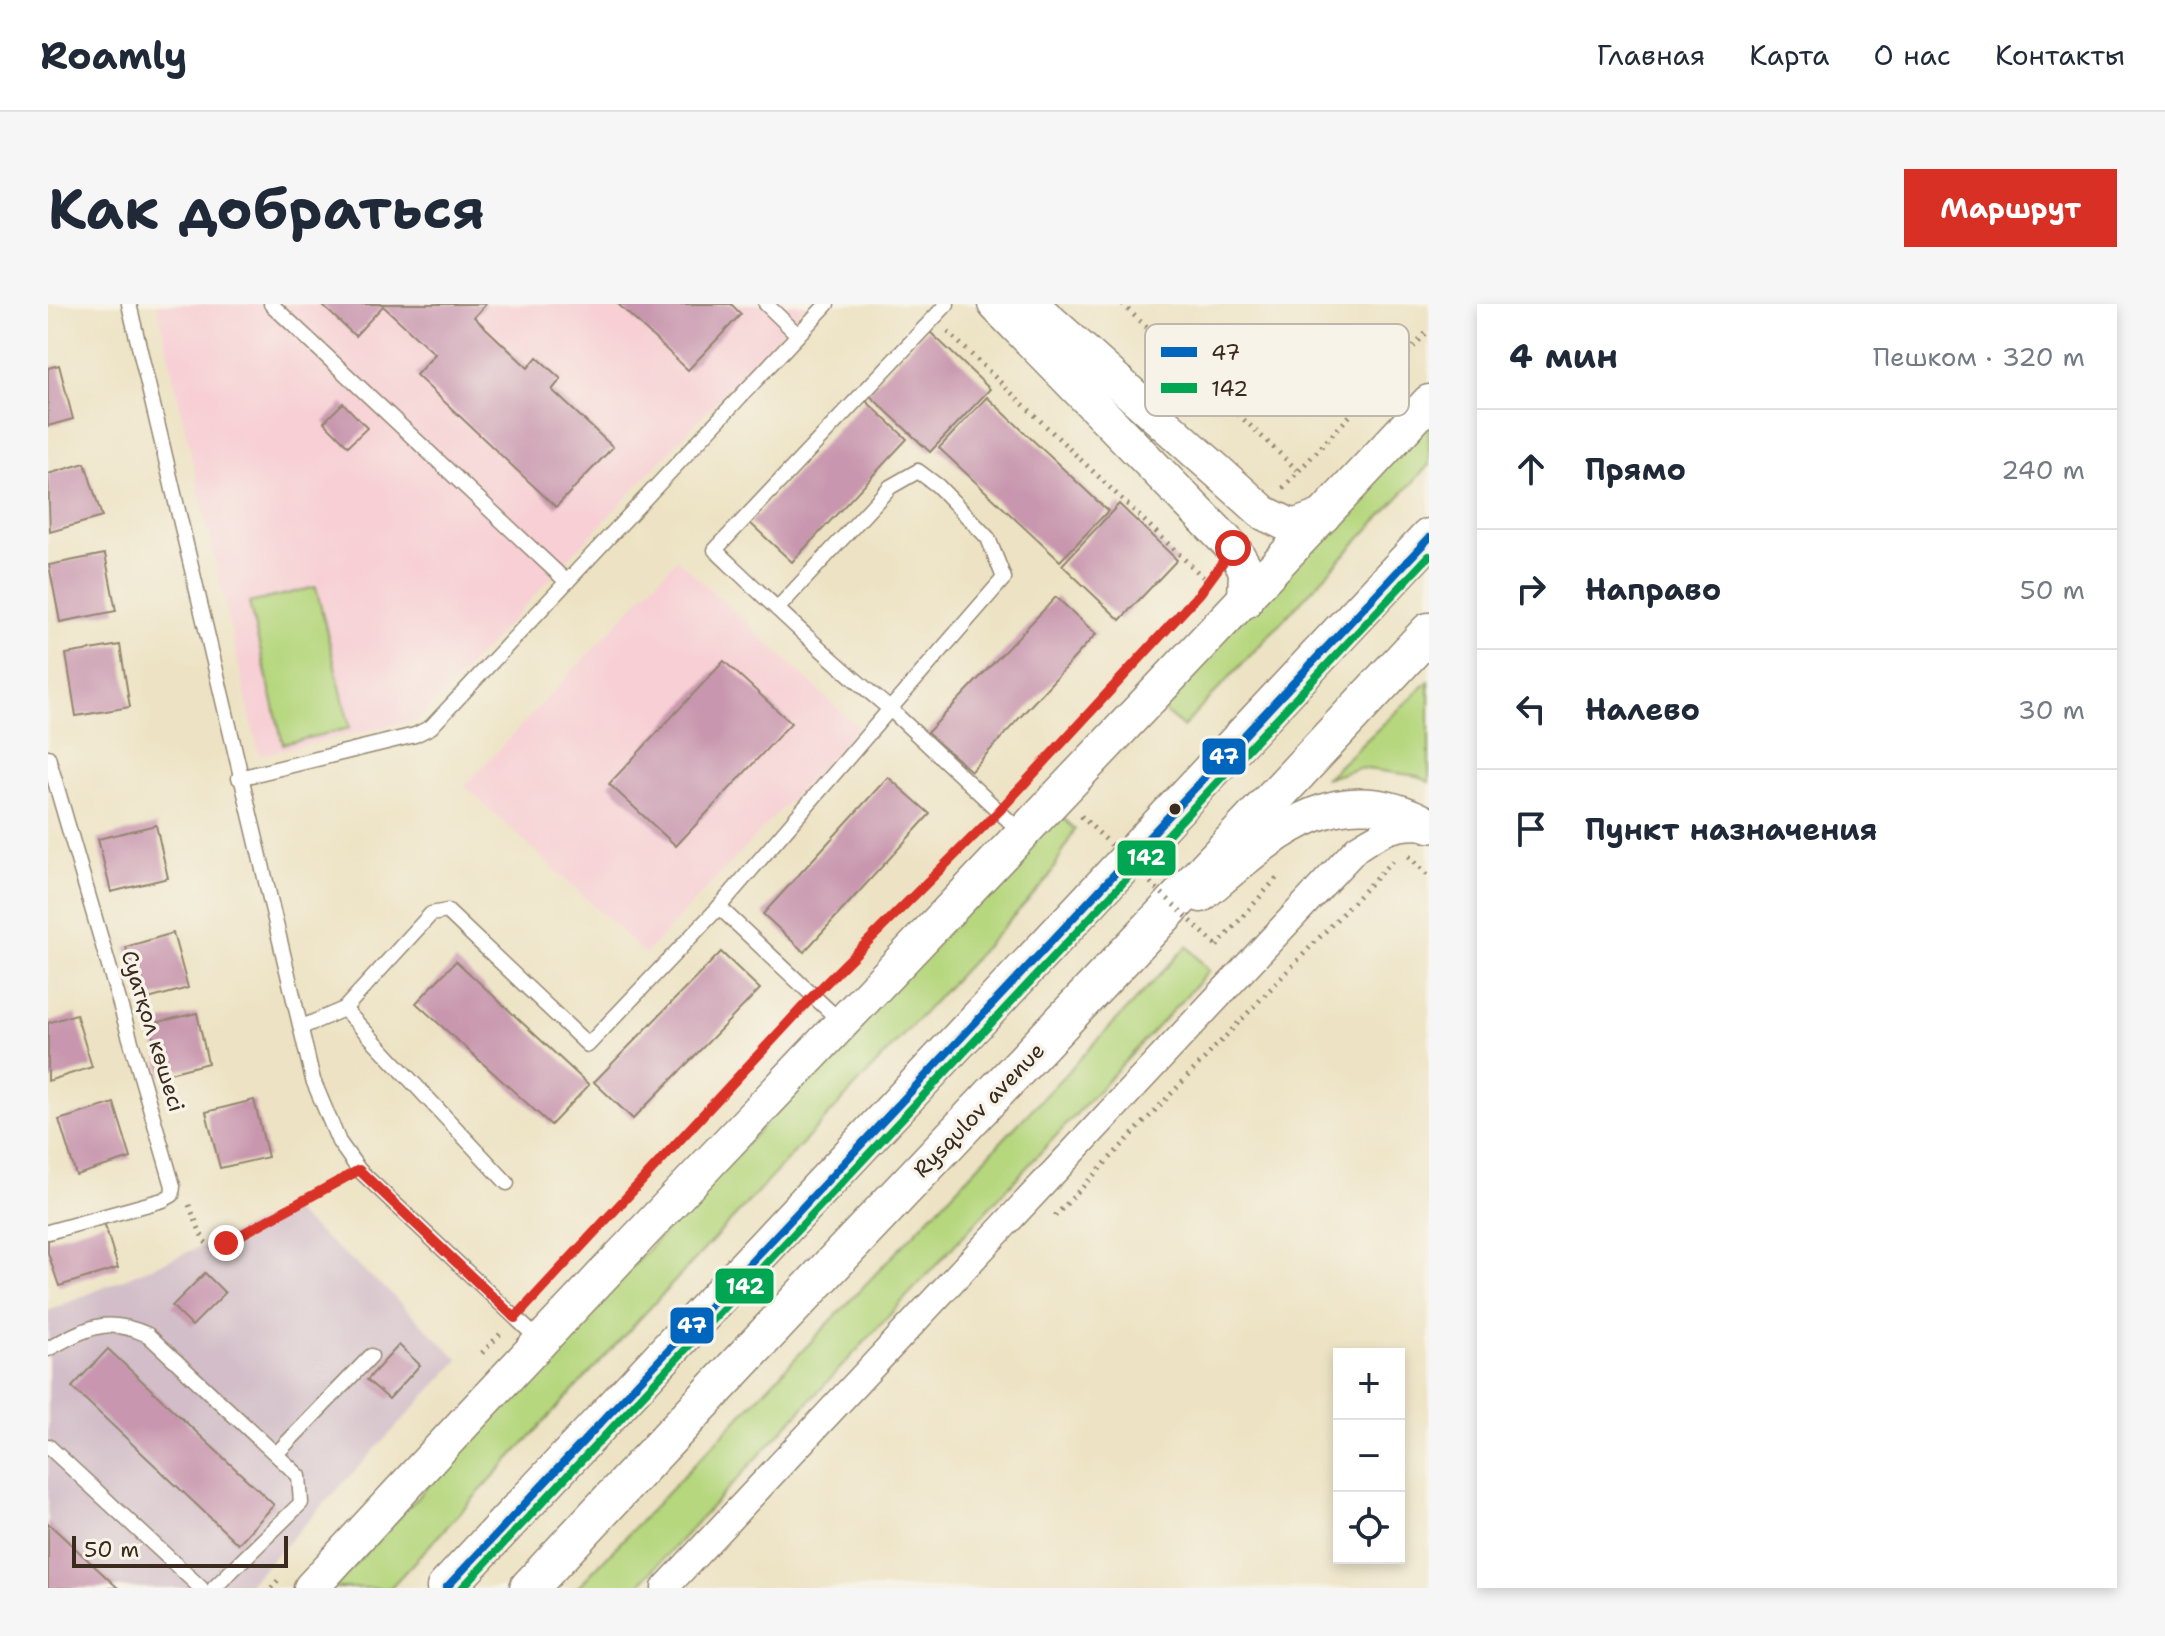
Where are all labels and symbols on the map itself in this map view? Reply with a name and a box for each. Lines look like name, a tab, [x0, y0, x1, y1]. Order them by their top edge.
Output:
legend	[1145, 324, 1409, 416]
text: 47	[1211, 338, 1240, 367]
text: 142	[1211, 374, 1248, 403]
route start	[1215, 530, 1251, 566]
line badge: 47	[1201, 737, 1247, 776]
text: 47	[1209, 742, 1239, 771]
unlabelled marker	[1167, 801, 1183, 817]
line badge: 142	[1116, 839, 1177, 877]
text: 142	[1126, 843, 1166, 872]
street label: Суатқол көшесі	[115, 947, 191, 1115]
street label: Rysqulov avenue	[907, 1036, 1051, 1184]
route end	[208, 1225, 244, 1261]
line badge: 142	[714, 1267, 775, 1305]
text: 142	[725, 1272, 765, 1301]
line badge: 47	[669, 1306, 715, 1345]
text: 47	[677, 1311, 707, 1340]
scale bar	[72, 1532, 288, 1568]

